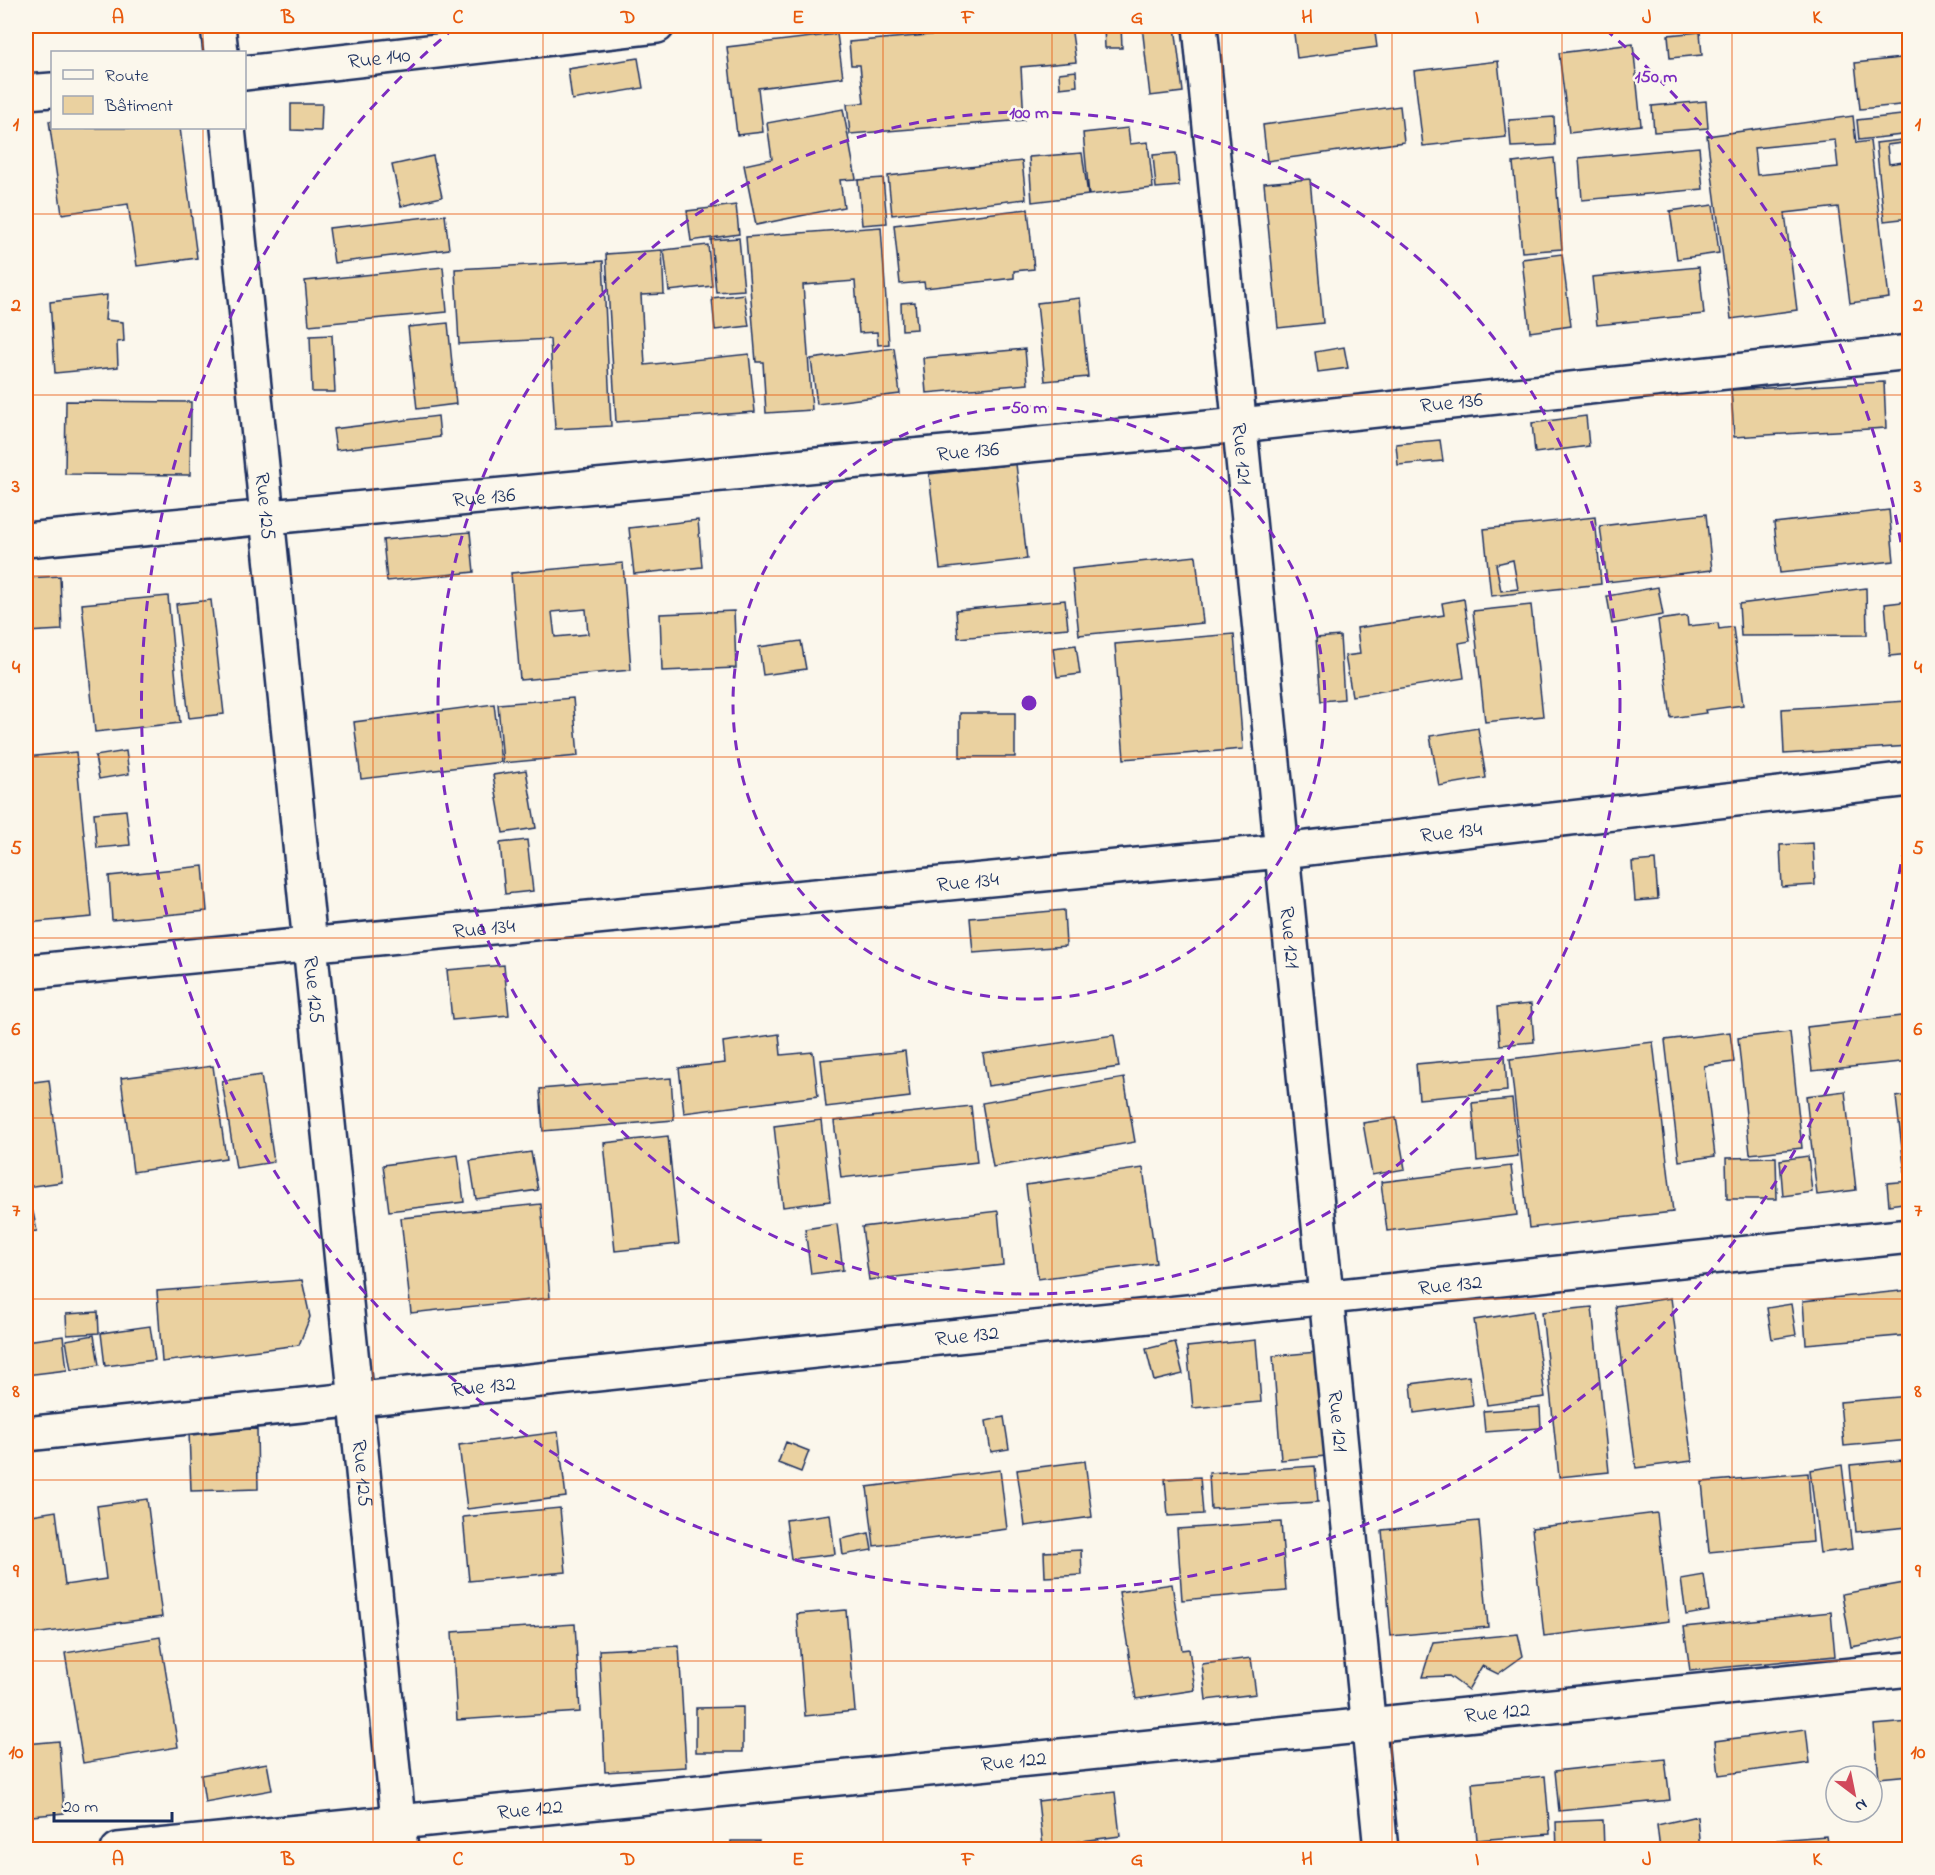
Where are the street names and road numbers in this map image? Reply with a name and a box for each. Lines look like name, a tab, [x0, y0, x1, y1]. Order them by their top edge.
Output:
street label: Rue 140	[347, 41, 412, 78]
street label: Rue 136	[1419, 386, 1484, 422]
street label: Rue 121	[1222, 422, 1258, 487]
street label: Rue 136	[935, 435, 1001, 471]
street label: Rue 125	[246, 471, 282, 541]
street label: Rue 136	[451, 481, 517, 517]
street label: Rue 134	[1419, 815, 1484, 852]
street label: Rue 134	[935, 865, 1001, 901]
street label: Rue 121	[1270, 905, 1306, 970]
street label: Rue 134	[452, 912, 517, 948]
street label: Rue 125	[294, 955, 331, 1025]
street label: Rue 132	[1417, 1268, 1484, 1305]
street label: Rue 132	[934, 1319, 1000, 1355]
street label: Rue 132	[450, 1370, 517, 1406]
street label: Rue 121	[1318, 1389, 1354, 1454]
street label: Rue 125	[343, 1438, 379, 1508]
street label: Rue 122	[1463, 1695, 1532, 1732]
street label: Rue 122	[980, 1744, 1048, 1781]
street label: Rue 122	[496, 1793, 564, 1829]

